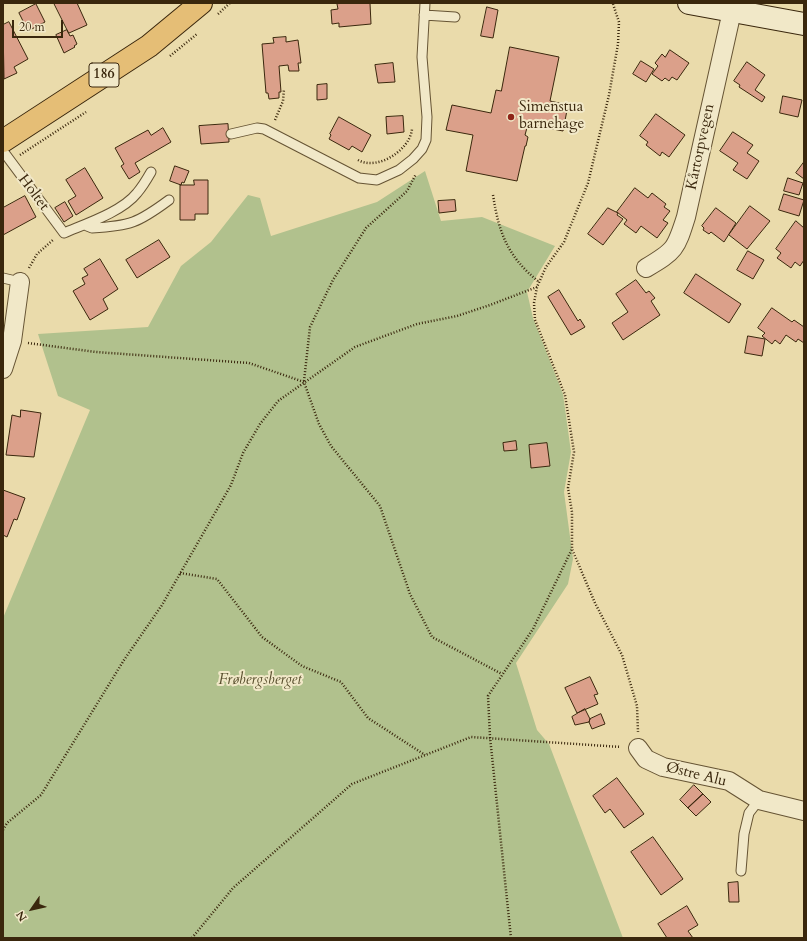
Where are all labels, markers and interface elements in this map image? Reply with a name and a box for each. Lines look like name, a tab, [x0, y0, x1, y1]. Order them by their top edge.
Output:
scale bar	[14, 12, 65, 38]
text: 20 m	[19, 19, 45, 35]
road number: 186	[89, 63, 119, 87]
place label: Simenstua barnehage	[519, 99, 584, 134]
street label: Kårtorpvegen	[683, 102, 719, 192]
marker: Simenstua barnehage	[506, 112, 516, 122]
street label: Holtet	[14, 171, 52, 215]
park label: Frøbergsberget	[218, 672, 302, 690]
street label: Østre Alu	[664, 759, 728, 791]
north arrow	[12, 889, 52, 929]
text: N	[13, 908, 31, 924]

